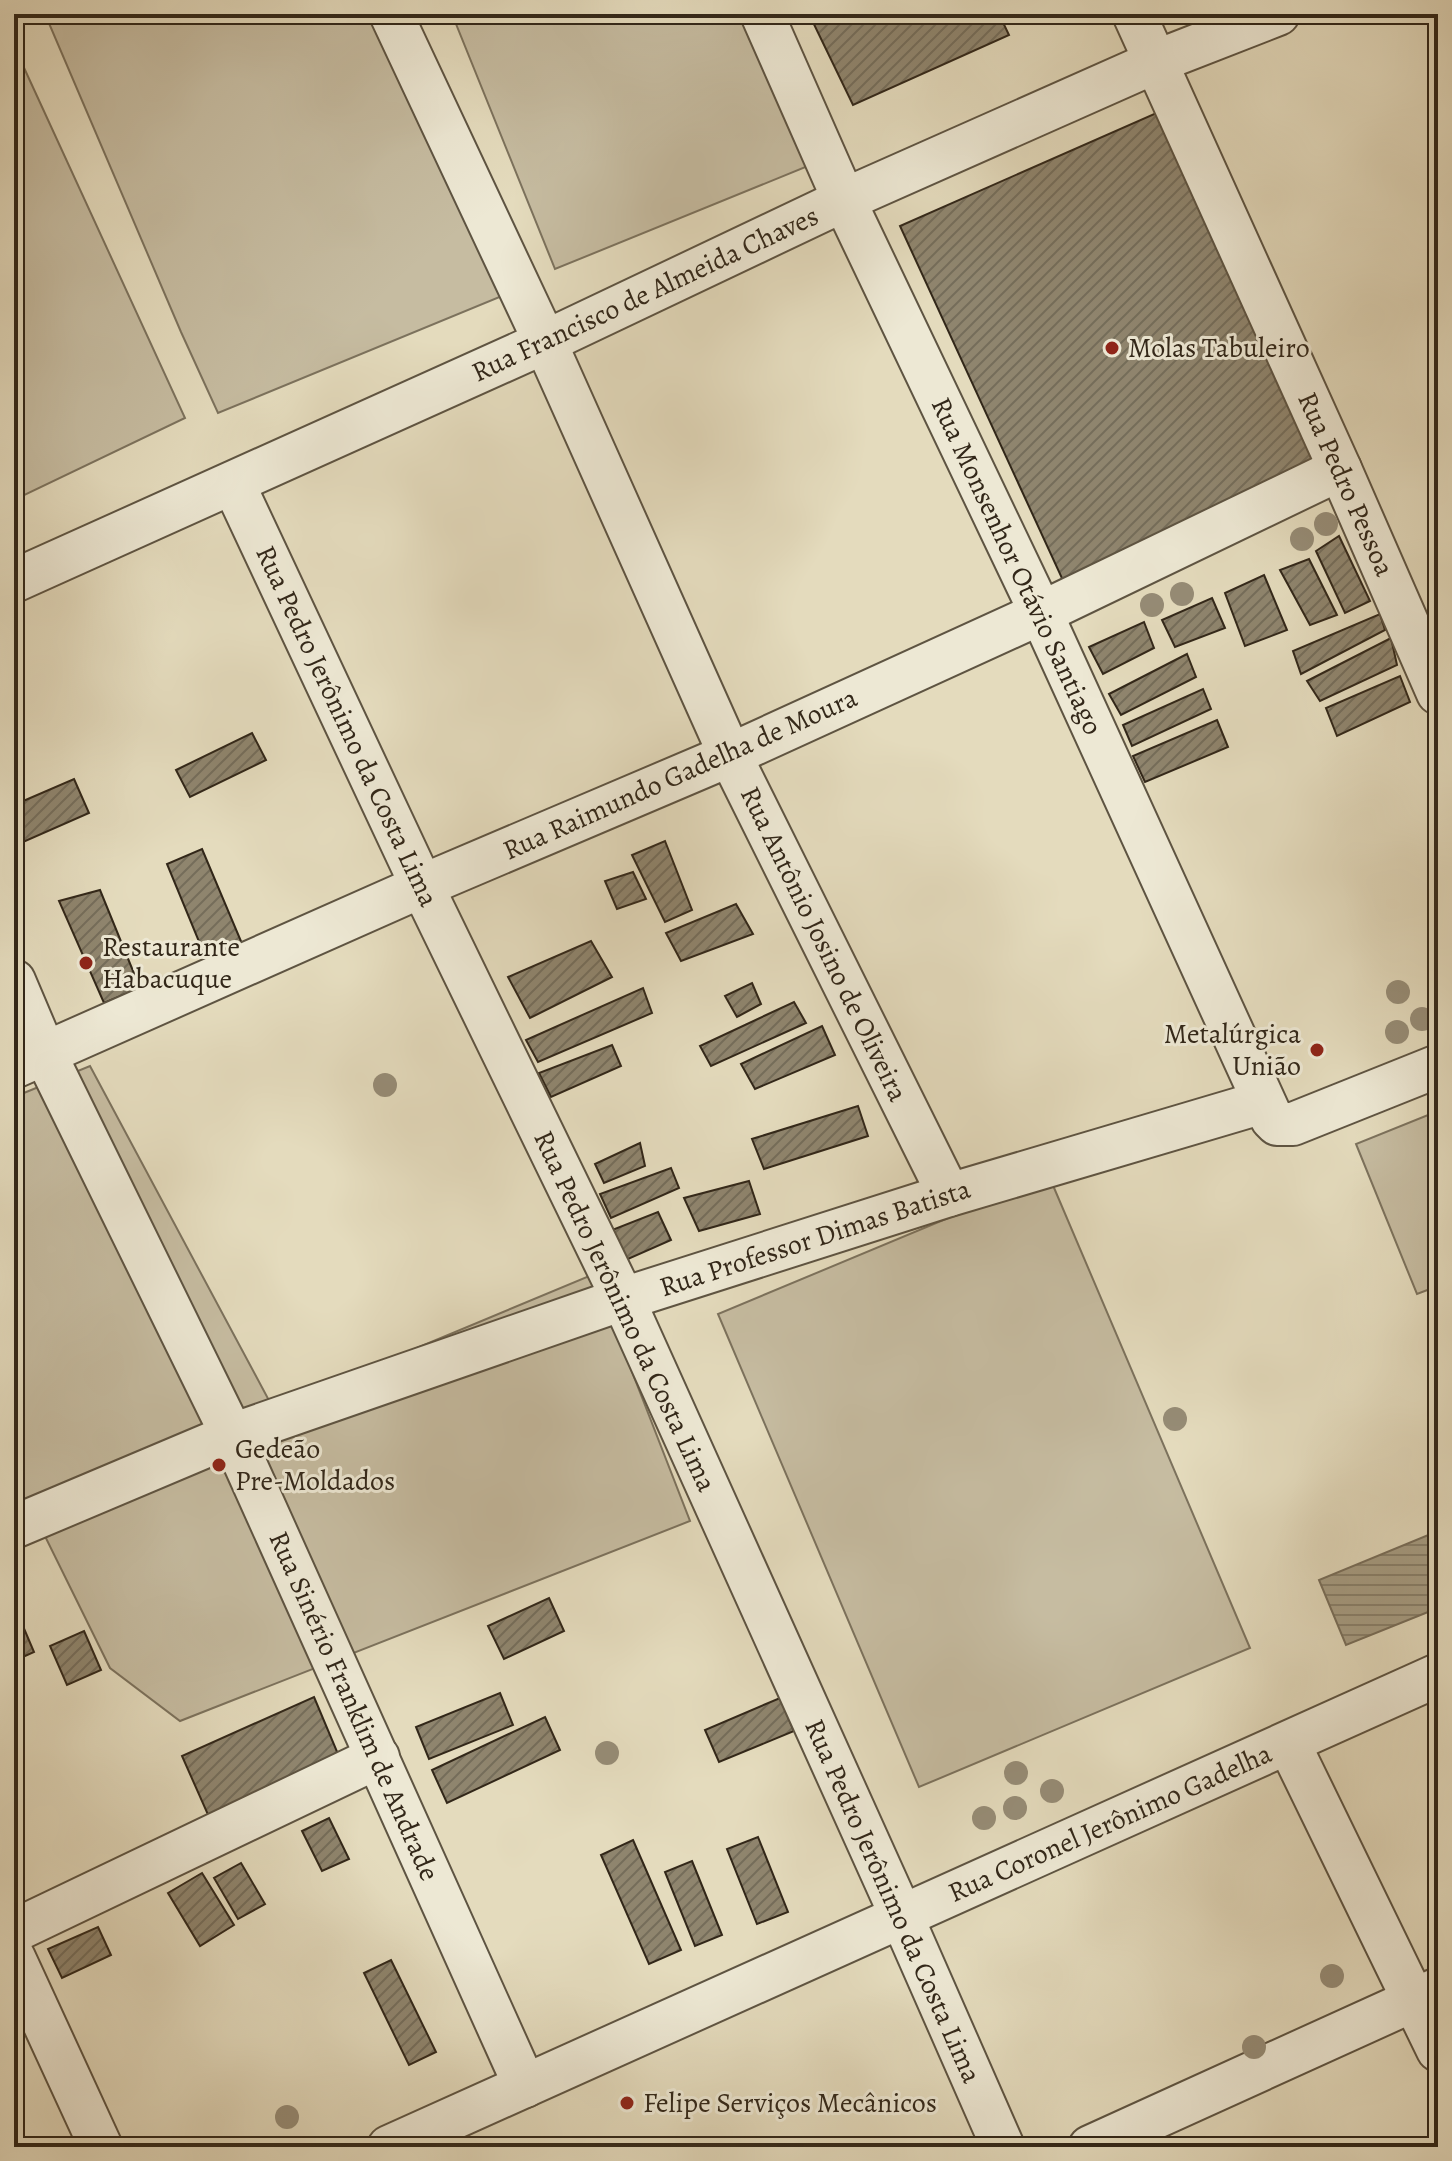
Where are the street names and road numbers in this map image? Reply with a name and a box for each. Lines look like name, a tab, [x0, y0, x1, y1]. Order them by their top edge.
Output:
street label: Rua Francisco de Almeida Chaves	[465, 197, 825, 391]
street label: Rua Pedro Pessoa	[1288, 386, 1404, 582]
street label: Rua Monsenhor Otávio Santiago	[922, 391, 1112, 741]
street label: Rua Pedro Jerônimo da Costa Lima	[246, 539, 448, 913]
street label: Rua Raimundo Gadelha de Moura	[497, 679, 863, 869]
street label: Rua Antônio Josino de Oliveira	[731, 780, 917, 1108]
street label: Rua Pedro Jerônimo da Costa Lima	[524, 1124, 726, 1498]
street label: Rua Professor Dimas Batista	[655, 1170, 975, 1306]
street label: Rua Sinério Franklim de Andrade	[260, 1525, 448, 1887]
street label: Rua Pedro Jerônimo da Costa Lima	[795, 1713, 991, 2089]
street label: Rua Coronel Jerônimo Gadelha	[942, 1734, 1278, 1912]

